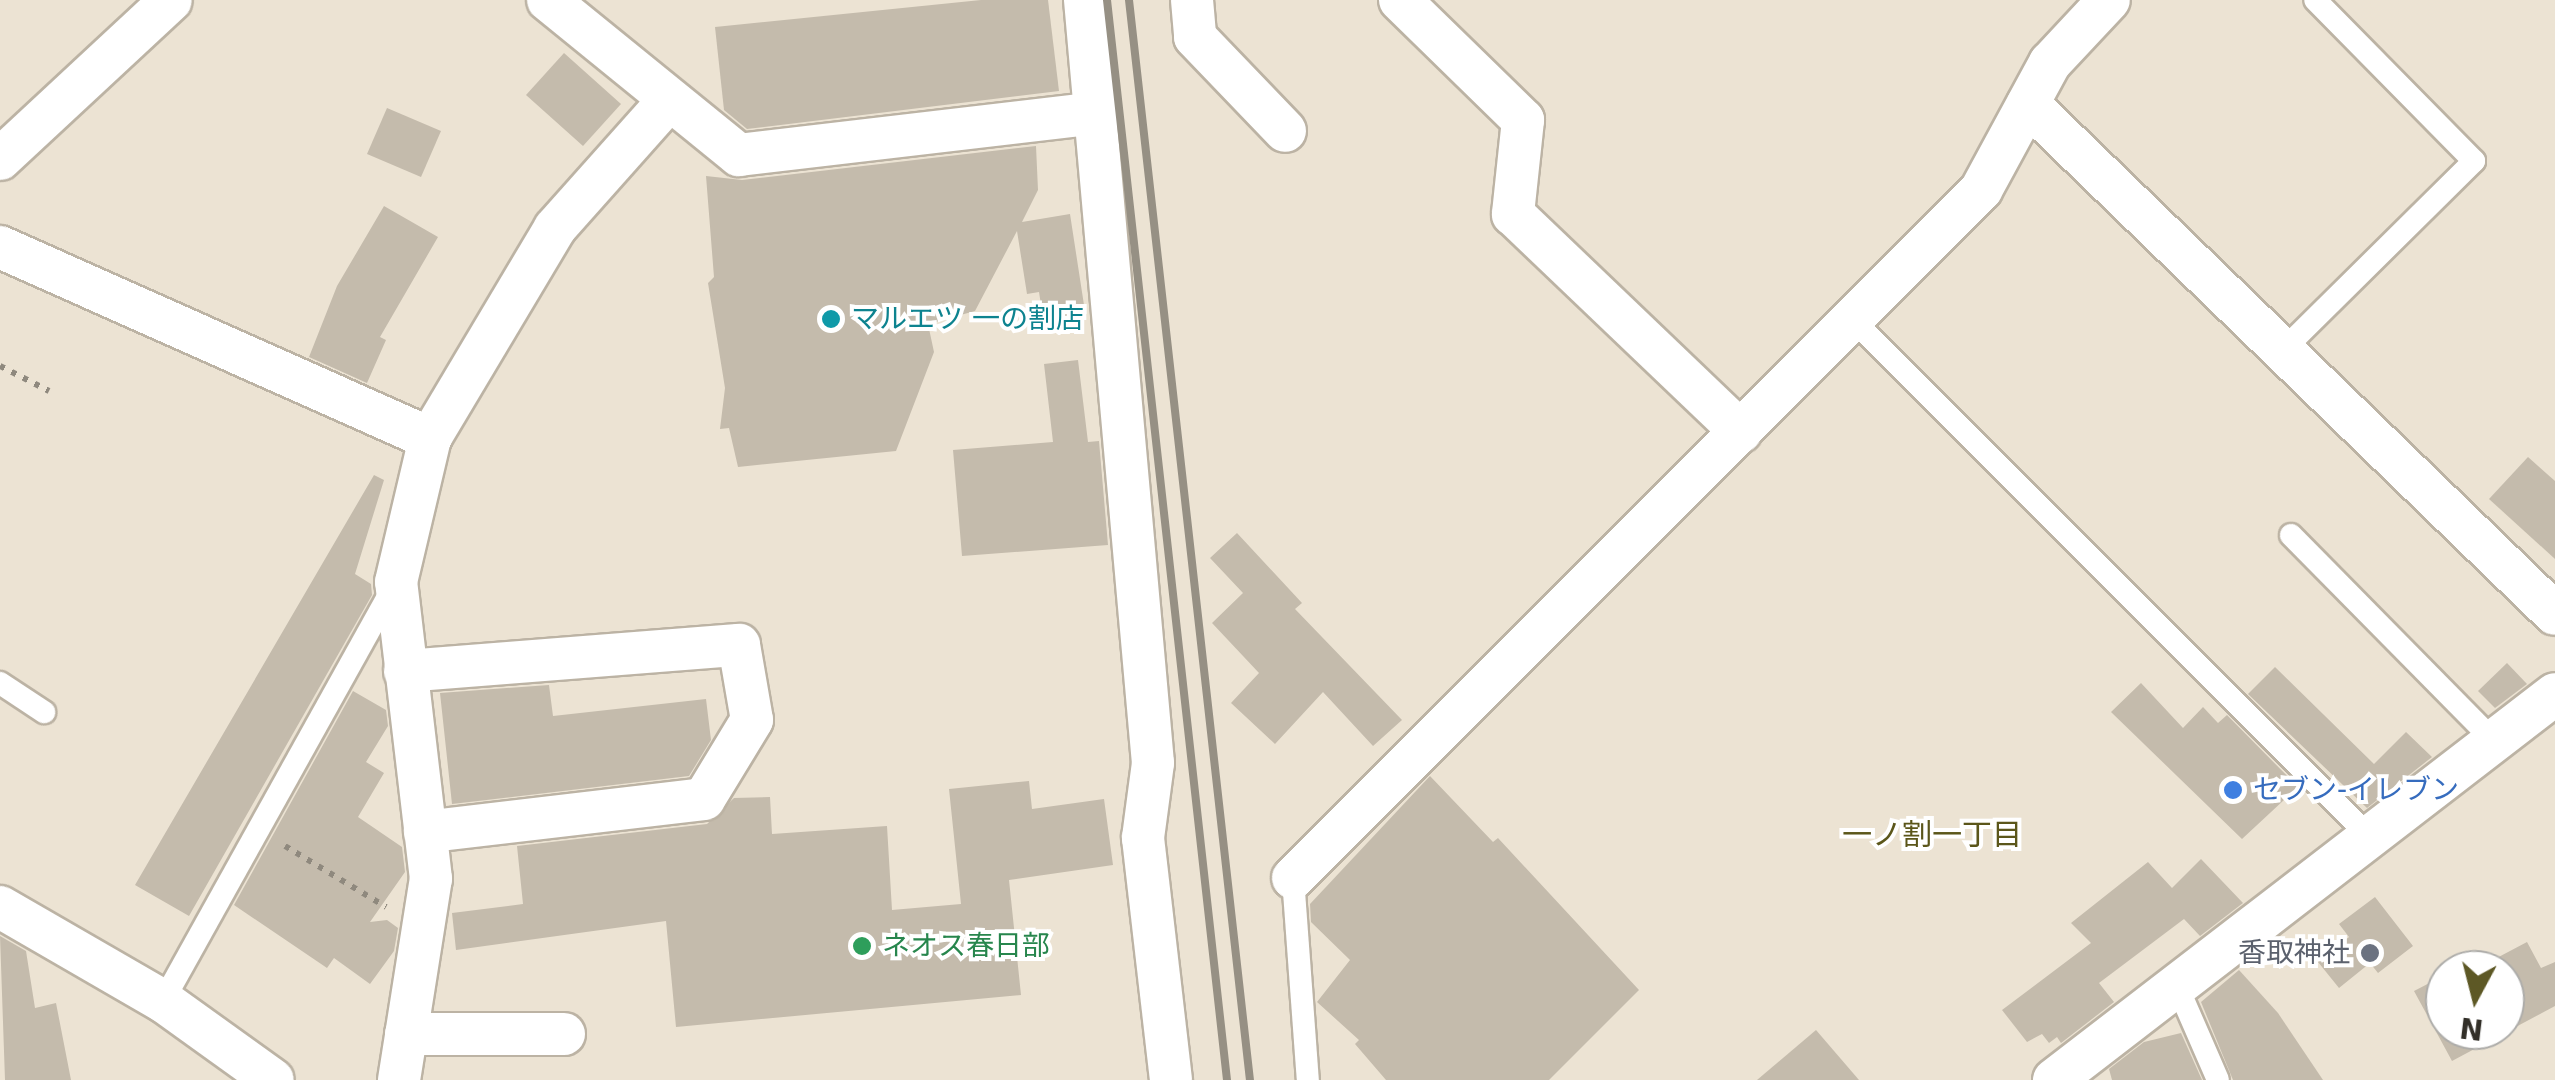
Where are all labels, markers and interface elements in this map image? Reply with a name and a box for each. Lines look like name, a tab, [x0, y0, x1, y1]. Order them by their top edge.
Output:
place label: マルエツ 一の割店	[851, 302, 1084, 336]
marker: マルエツ 一の割店	[820, 308, 842, 330]
place label: セブン-イレブン	[2253, 773, 2459, 807]
marker: セブン-イレブン	[2222, 779, 2244, 801]
district label: 一ノ割一丁目	[1842, 817, 2022, 853]
place label: ネオス春日部	[882, 929, 1050, 963]
marker: ネオス春日部	[851, 935, 873, 957]
place label: 香取神社	[2238, 936, 2350, 970]
marker: 香取神社	[2359, 942, 2381, 964]
north arrow	[2425, 950, 2525, 1050]
text: N	[2458, 1010, 2485, 1046]

